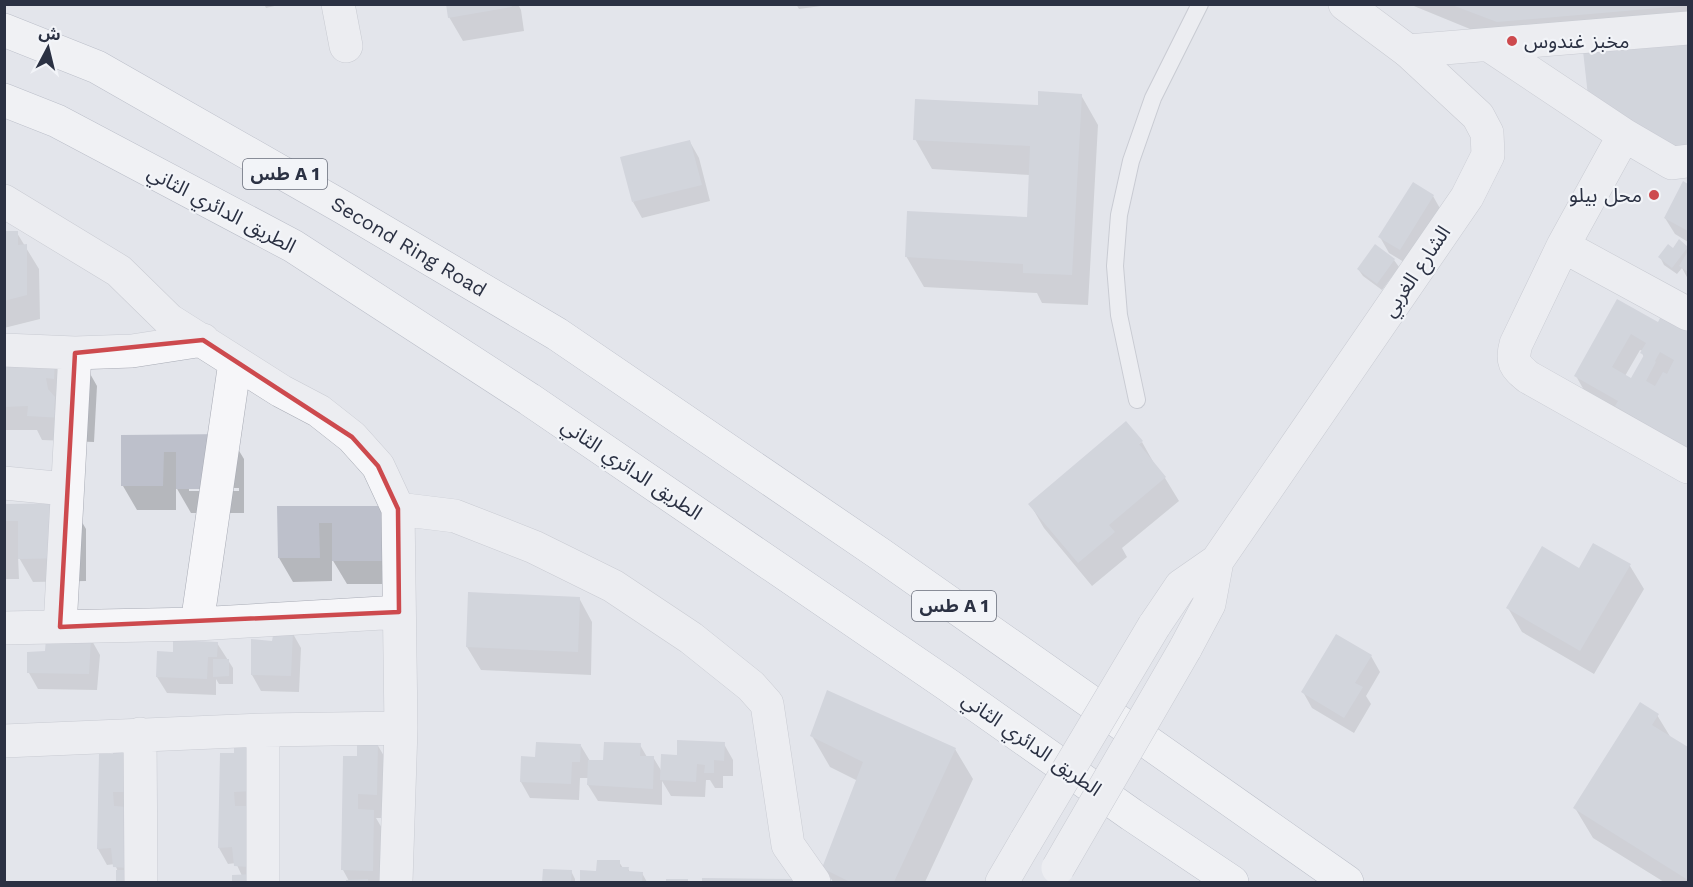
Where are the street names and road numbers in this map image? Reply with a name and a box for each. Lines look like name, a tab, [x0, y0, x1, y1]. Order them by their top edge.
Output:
road number: طس A 1	[243, 159, 327, 189]
street label: الطريق الدائري الثاني	[142, 160, 300, 261]
street label: Second Ring Road	[327, 191, 491, 302]
street label: الشارع الغربي	[1377, 221, 1458, 323]
street label: الطريق الدائري الثاني	[555, 413, 707, 528]
road number: طس A 1	[912, 591, 996, 621]
street label: الطريق الدائري الثاني	[956, 687, 1106, 804]

